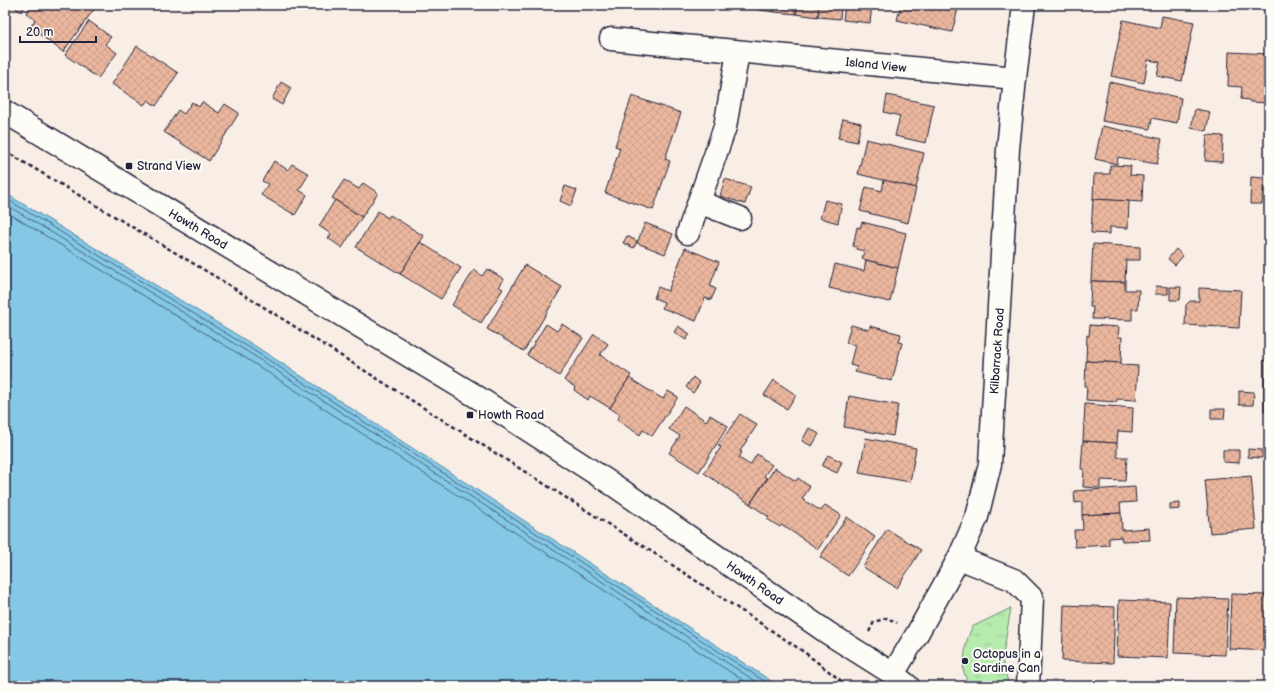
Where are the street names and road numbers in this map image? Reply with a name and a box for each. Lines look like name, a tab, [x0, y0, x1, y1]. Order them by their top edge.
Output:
street label: Island View	[845, 55, 907, 76]
street label: Howth Road	[165, 206, 230, 253]
street label: Kilbarrack Road	[987, 307, 1008, 395]
street label: Howth Road	[723, 558, 786, 609]

